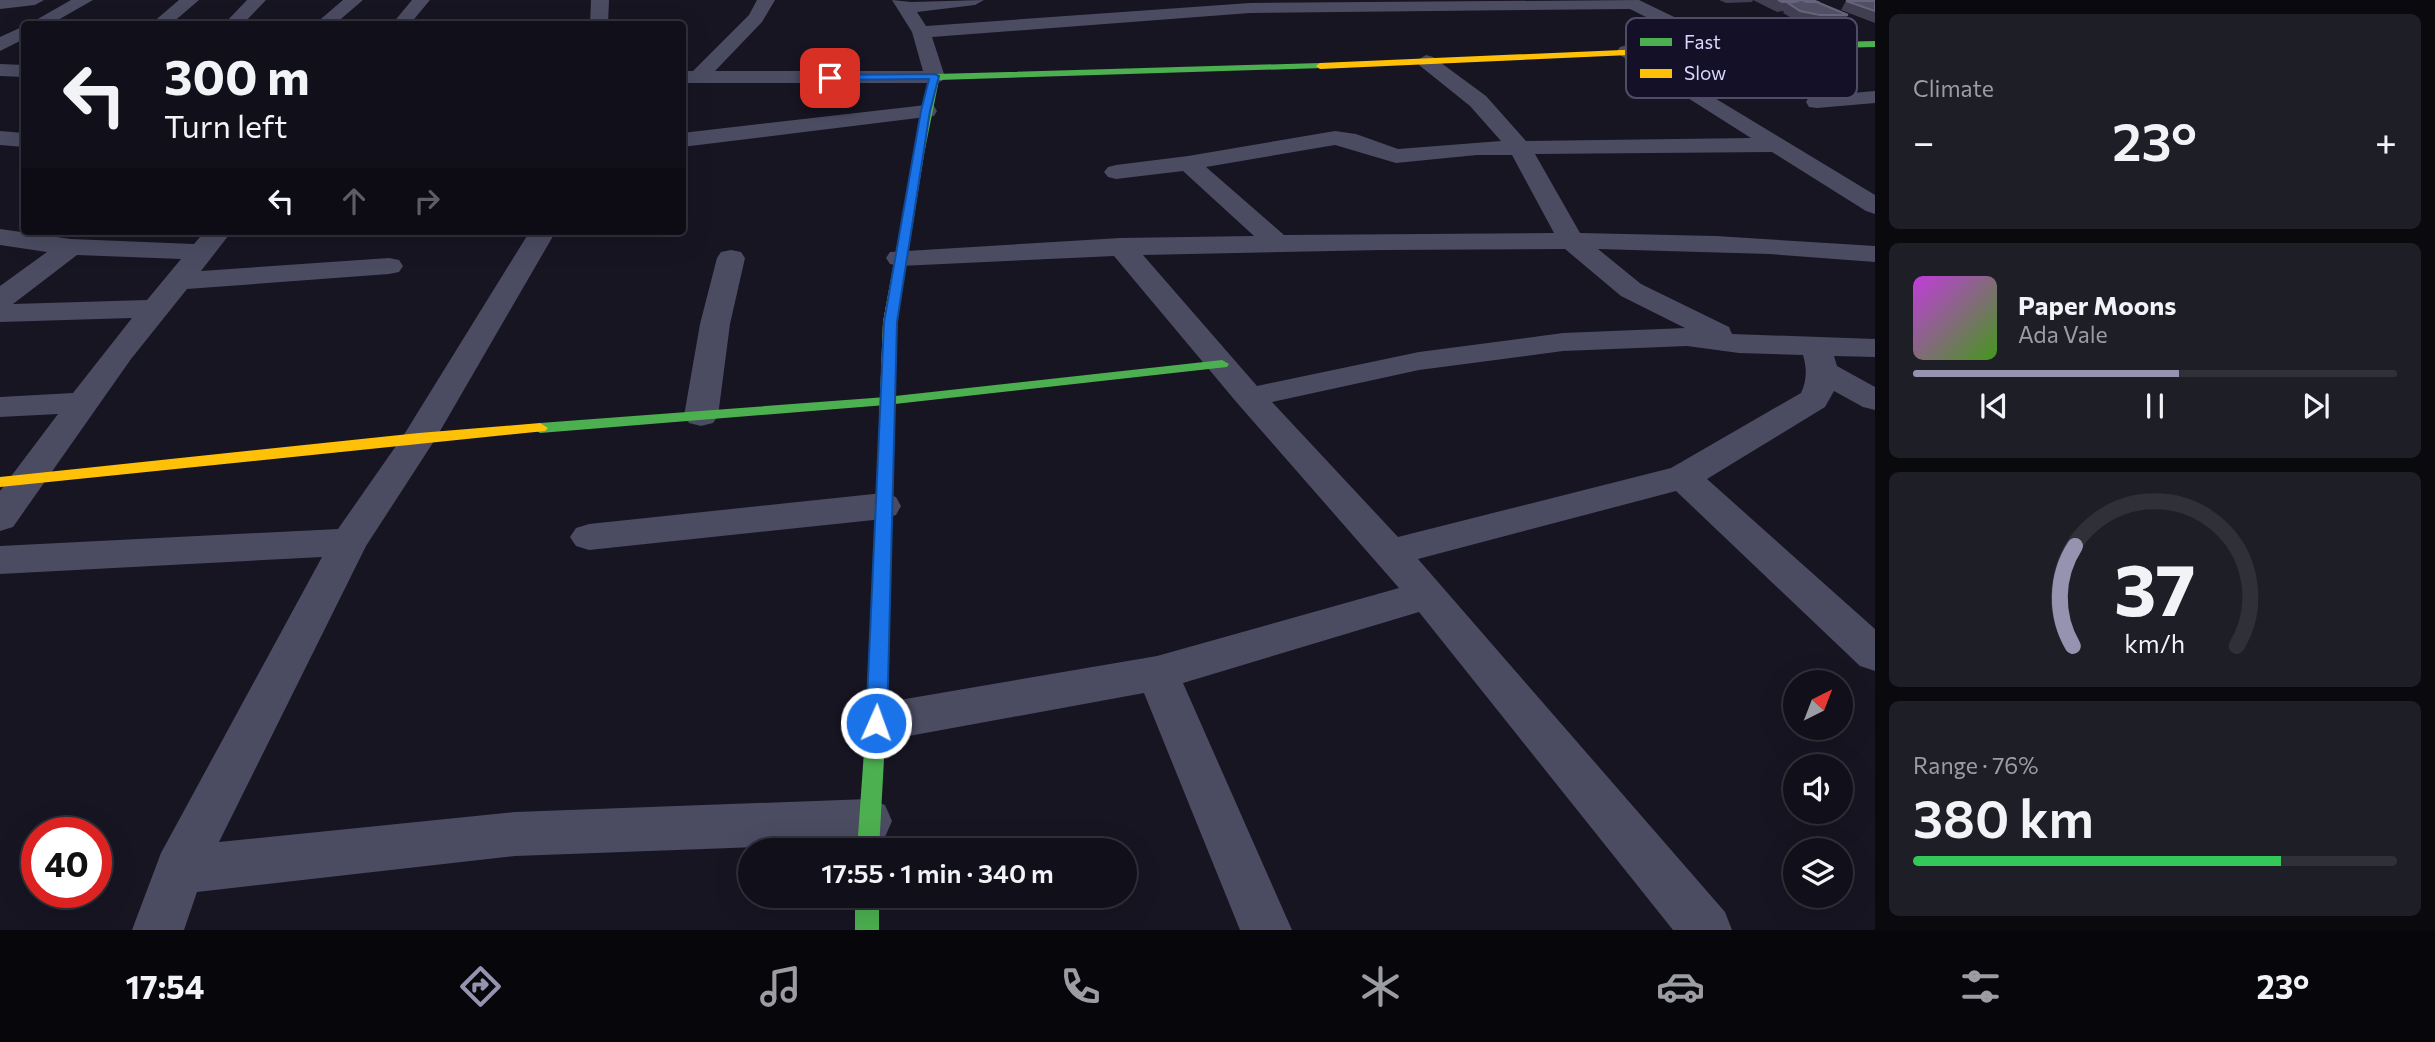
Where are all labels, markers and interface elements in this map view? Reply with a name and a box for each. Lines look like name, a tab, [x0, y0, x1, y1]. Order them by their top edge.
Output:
legend	[1626, 18, 1857, 98]
text: Fast	[1684, 30, 1721, 53]
text: 300 m	[164, 45, 310, 105]
pin	[800, 48, 860, 108]
icon: left	[49, 49, 140, 140]
icon: arrive	[811, 59, 849, 97]
text: Slow	[1684, 61, 1726, 84]
text: Climate	[1913, 74, 1994, 102]
text: Turn left	[164, 105, 288, 145]
text: 23°	[2112, 108, 2197, 172]
text: −	[1913, 117, 1935, 164]
text: +	[2375, 117, 2397, 164]
icon: left	[262, 182, 300, 220]
icon: ahead	[335, 182, 373, 220]
icon: right	[408, 182, 446, 220]
text: Paper Moons	[2018, 289, 2176, 320]
text: Ada Vale	[2018, 320, 2108, 348]
icon: previous	[1975, 387, 2013, 425]
icon: pause	[2136, 387, 2174, 425]
icon: next	[2297, 387, 2335, 425]
text: 37	[2114, 542, 2196, 631]
text: km/h	[2125, 627, 2185, 657]
north arrow	[1783, 670, 1853, 740]
map controls	[1783, 670, 1853, 908]
position arrow	[839, 686, 913, 760]
text: Range · 76%	[1913, 751, 2038, 779]
button: sound	[1783, 754, 1853, 824]
text: 380 km	[1913, 785, 2094, 849]
speed limit sign: 40	[21, 817, 112, 908]
button: layers	[1783, 838, 1853, 908]
text: 17:55 · 1 min · 340 m	[821, 857, 1054, 888]
icon: directions	[456, 962, 505, 1011]
icon: music	[756, 962, 805, 1011]
icon: phone	[1056, 962, 1105, 1011]
icon: climate	[1356, 962, 1405, 1011]
icon: car	[1656, 962, 1705, 1011]
icon: filters	[1956, 962, 2005, 1011]
text: 17:54	[126, 966, 204, 1006]
text: 23°	[2257, 966, 2309, 1006]

